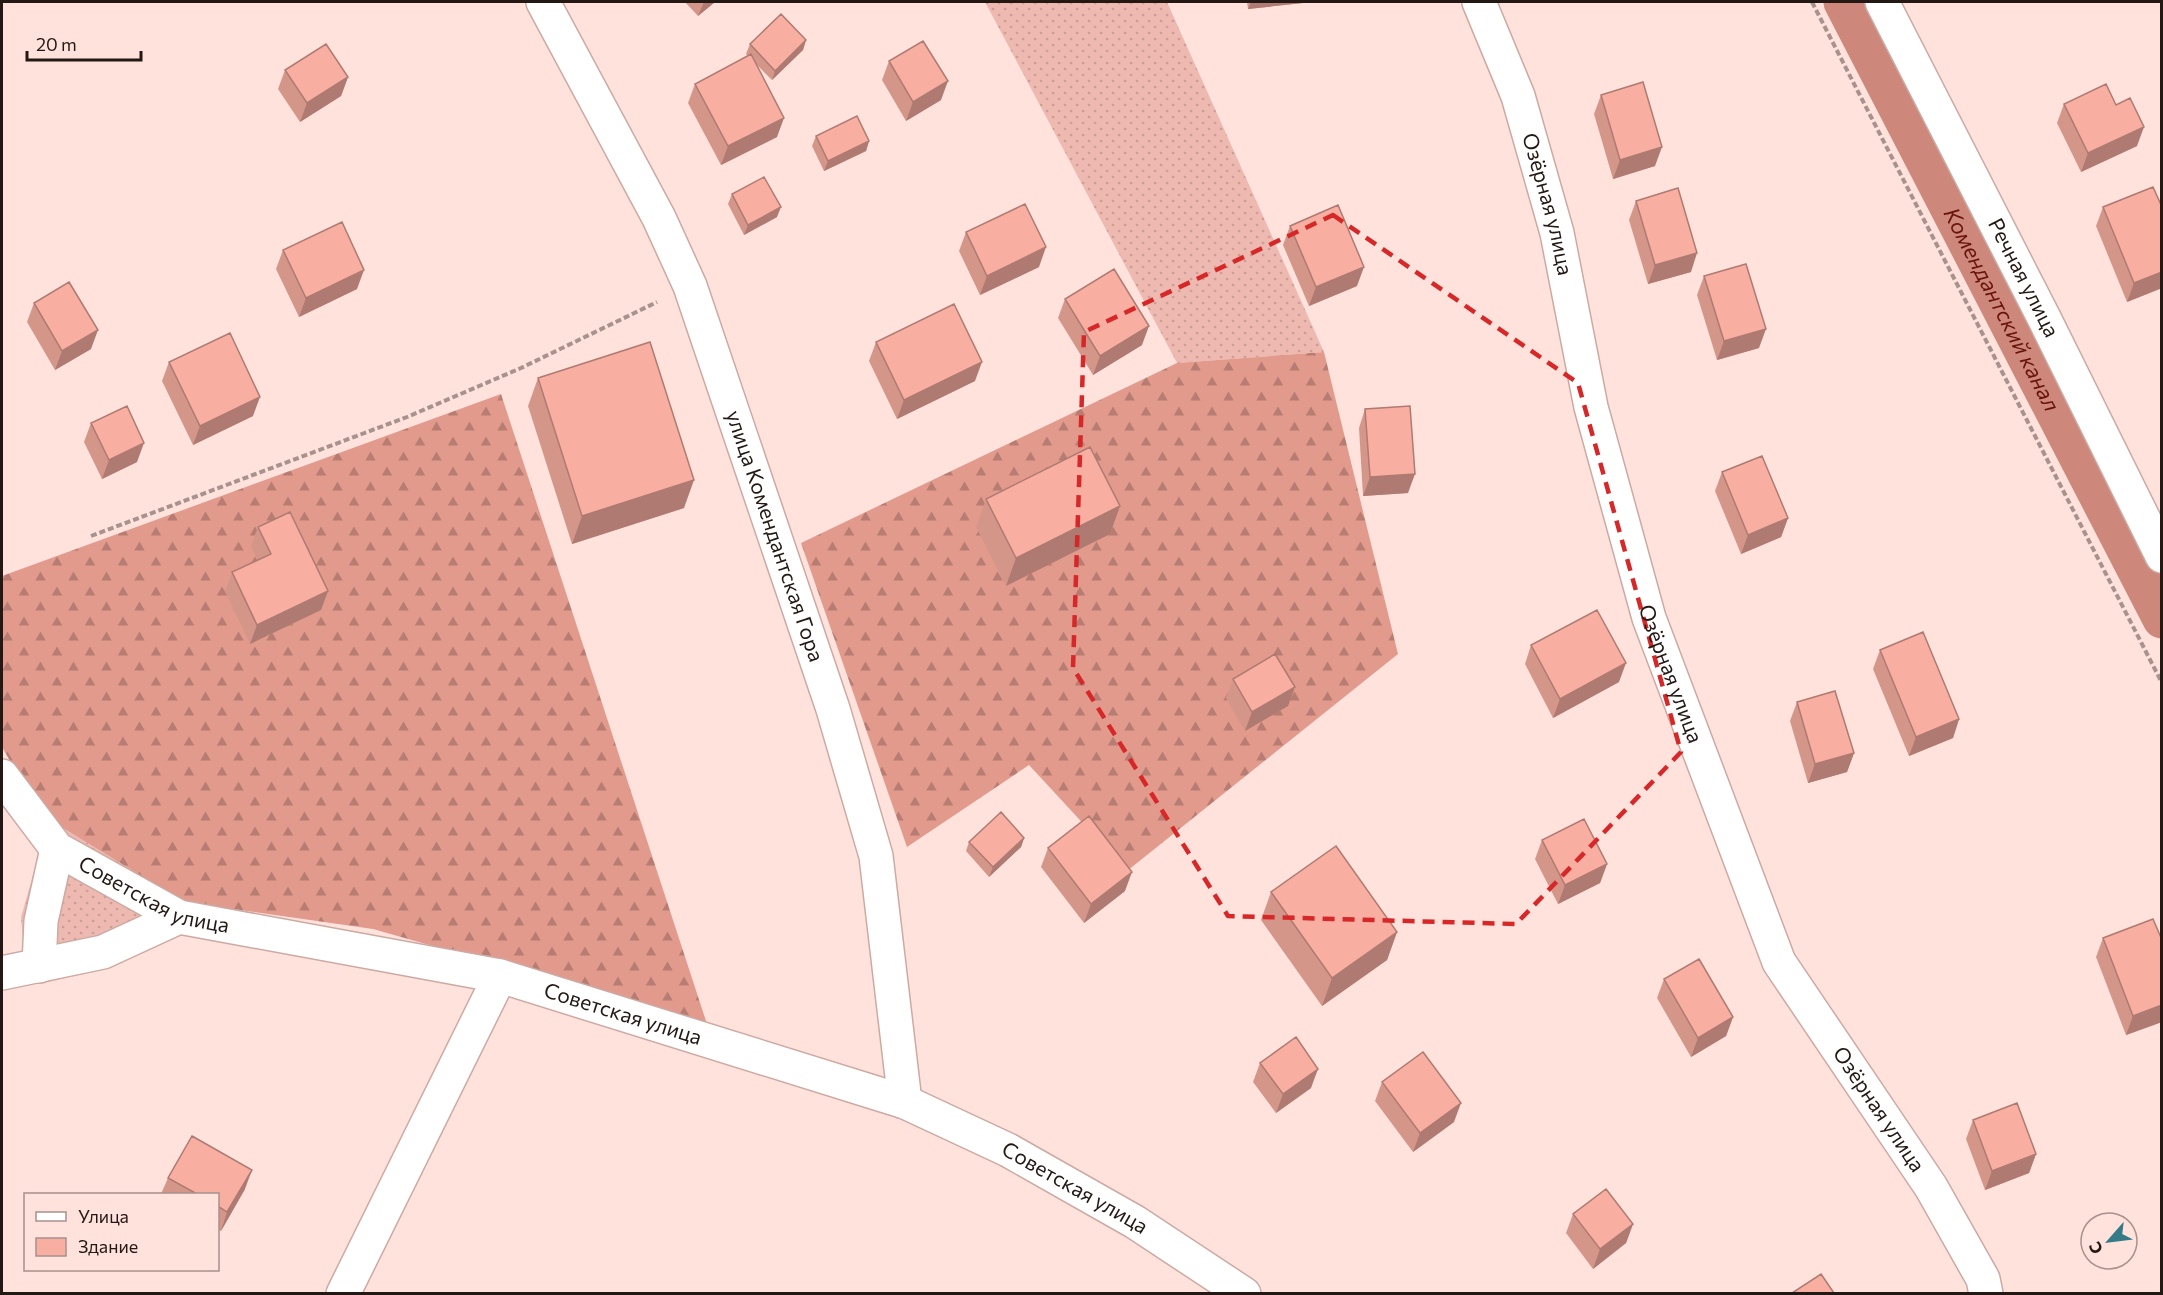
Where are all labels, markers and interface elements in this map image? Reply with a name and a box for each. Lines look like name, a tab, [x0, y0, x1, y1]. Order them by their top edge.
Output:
scale bar	[27, 24, 141, 62]
text: 20 m	[36, 33, 77, 55]
street label: Озёрная улица	[1518, 130, 1579, 277]
water label: Комендантский канал	[1939, 203, 2066, 416]
street label: Речная улица	[1984, 213, 2065, 341]
street label: улица Комендантская Гора	[722, 407, 830, 665]
street label: Озёрная улица	[1635, 601, 1709, 746]
street label: Советская улица	[75, 850, 232, 937]
street label: Советская улица	[541, 976, 705, 1049]
street label: Озёрная улица	[1829, 1041, 1931, 1176]
street label: Советская улица	[998, 1135, 1153, 1238]
legend	[24, 1193, 219, 1271]
text: Улица	[78, 1205, 129, 1227]
north arrow	[2079, 1211, 2139, 1271]
text: Здание	[78, 1235, 138, 1257]
text: С	[2084, 1239, 2106, 1258]

